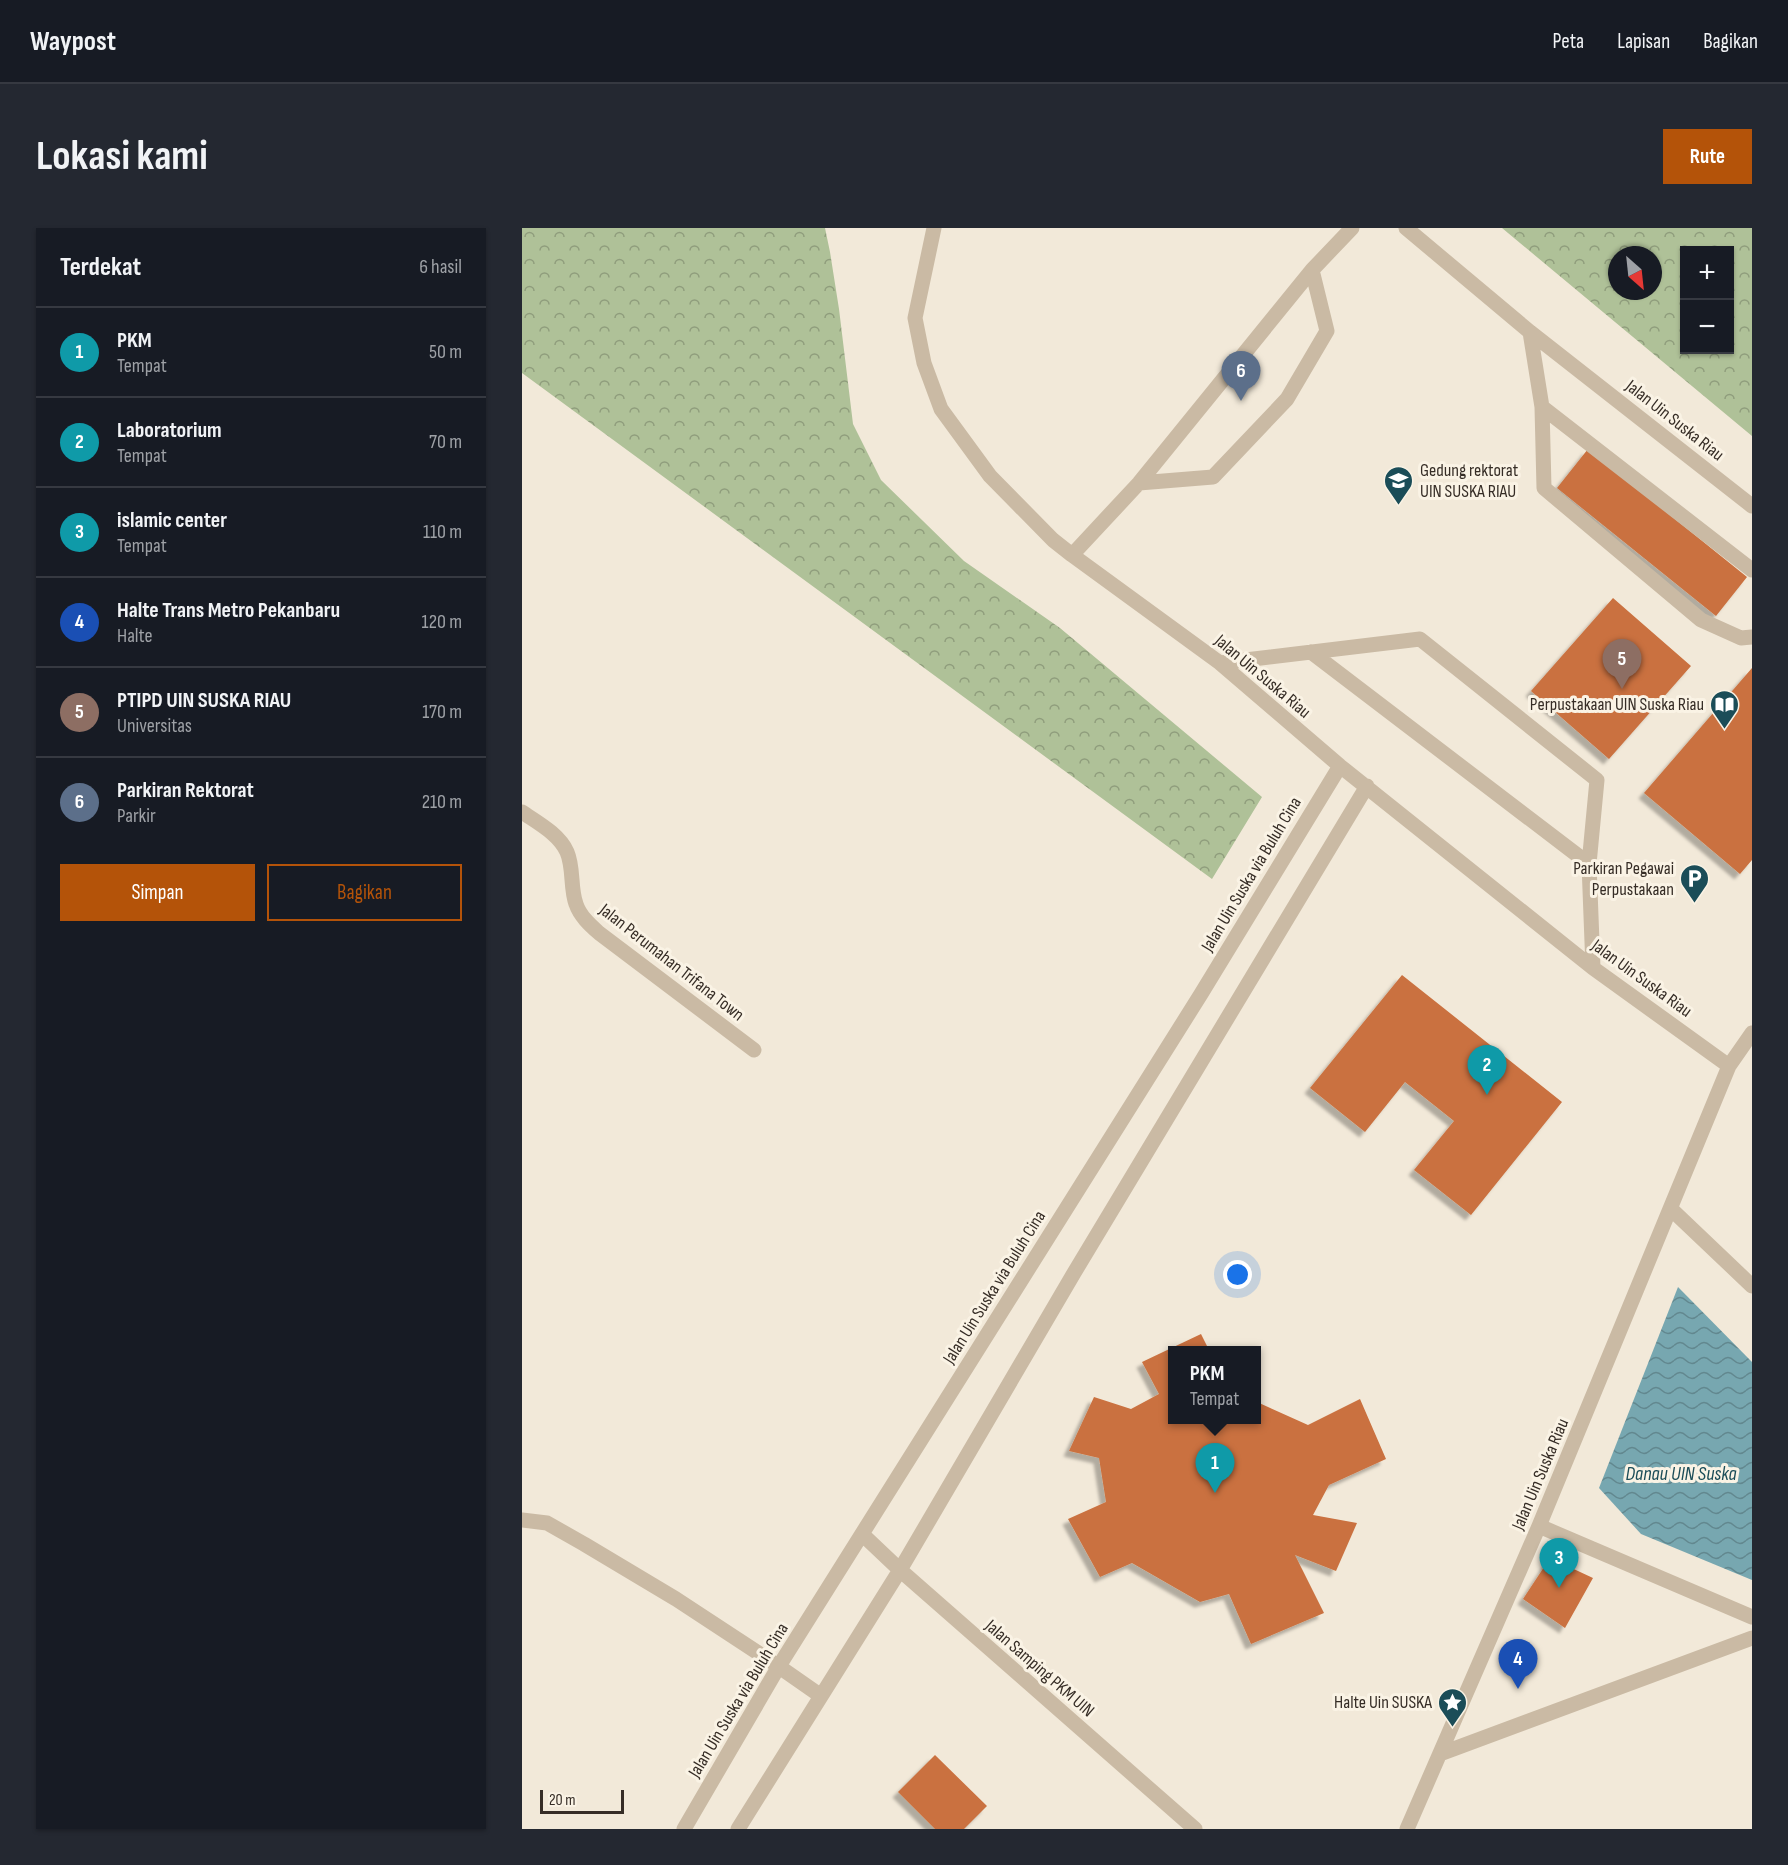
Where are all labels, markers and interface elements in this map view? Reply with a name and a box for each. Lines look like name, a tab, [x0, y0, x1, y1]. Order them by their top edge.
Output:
text: Waypost	[30, 25, 116, 58]
text: Peta	[1553, 29, 1584, 54]
text: Lapisan	[1617, 29, 1670, 54]
text: Bagikan	[1703, 29, 1758, 54]
button: Rute	[1663, 129, 1752, 184]
text: Lokasi kami	[36, 131, 208, 182]
north arrow	[1608, 246, 1662, 300]
map controls	[1680, 246, 1734, 354]
button: +	[1680, 246, 1734, 300]
text: Terdekat	[60, 252, 141, 283]
text: 6 hasil	[419, 255, 462, 279]
button: −	[1680, 300, 1734, 354]
text: PKM	[117, 327, 152, 354]
text: 1	[76, 340, 83, 364]
text: 50 m	[429, 340, 462, 364]
pin: 6	[1222, 352, 1260, 401]
text: Tempat	[117, 354, 167, 378]
street label: Jalan Uin Suska Riau	[1621, 375, 1728, 465]
text: Laboratorium	[117, 417, 222, 444]
text: 2	[75, 430, 84, 454]
text: 70 m	[429, 430, 462, 454]
text: Tempat	[117, 444, 167, 468]
place label: Gedung rektorat UIN SUSKA RIAU	[1420, 460, 1519, 502]
school or university icon: Gedung rektorat UIN SUSKA RIAU	[1383, 464, 1415, 506]
text: islamic center	[117, 507, 227, 534]
text: 3	[75, 520, 84, 544]
text: 110 m	[423, 520, 462, 544]
text: Tempat	[117, 534, 167, 558]
text: Halte Trans Metro Pekanbaru	[117, 597, 340, 624]
text: 4	[75, 610, 84, 634]
text: 120 m	[422, 610, 462, 634]
text: Halte	[117, 624, 153, 648]
street label: Jalan Uin Suska Riau	[1210, 630, 1315, 723]
pin: 5	[1602, 640, 1642, 689]
text: PTIPD UIN SUSKA RIAU	[117, 687, 291, 714]
library icon: Perpustakaan UIN Suska Riau	[1709, 688, 1741, 730]
place label: Perpustakaan UIN Suska Riau	[1530, 694, 1704, 715]
text: 5	[75, 700, 84, 724]
text: 170 m	[422, 700, 462, 724]
text: Universitas	[117, 714, 192, 738]
text: Parkiran Rektorat	[117, 777, 254, 804]
text: 6	[75, 790, 84, 814]
text: 210 m	[422, 790, 462, 814]
street label: Jalan Uin Suska via Buluh Cina	[1196, 793, 1306, 956]
text: Parkir	[117, 804, 156, 828]
place label: Parkiran Pegawai Perpustakaan	[1573, 858, 1674, 900]
parking icon: Parkiran Pegawai Perpustakaan	[1679, 862, 1711, 904]
button: Simpan	[60, 864, 255, 921]
button: Bagikan	[267, 864, 462, 921]
street label: Jalan Perumahan Trifana Town	[594, 899, 748, 1025]
street label: Jalan Uin Suska Riau	[1587, 934, 1696, 1022]
pin: 2	[1468, 1046, 1506, 1095]
street label: Jalan Uin Suska via Buluh Cina	[938, 1207, 1050, 1368]
your location	[1223, 1260, 1252, 1289]
popup	[1168, 1346, 1261, 1424]
text: PKM	[1190, 1360, 1224, 1387]
text: Tempat	[1190, 1387, 1239, 1411]
street label: Jalan Uin Suska Riau	[1507, 1415, 1573, 1534]
pin: 1	[1196, 1444, 1234, 1493]
water label: Danau UIN Suska	[1625, 1462, 1737, 1486]
pin: 3	[1540, 1538, 1578, 1588]
street label: Jalan Samping PKM UIN	[980, 1615, 1098, 1721]
street label: Jalan Uin Suska via Buluh Cina	[683, 1619, 793, 1782]
pin: 4	[1498, 1640, 1538, 1689]
place icon: Halte Uin SUSKA	[1437, 1686, 1469, 1728]
place label: Halte Uin SUSKA	[1334, 1692, 1432, 1713]
scale bar	[540, 1787, 624, 1814]
text: 20 m	[549, 1791, 576, 1810]

